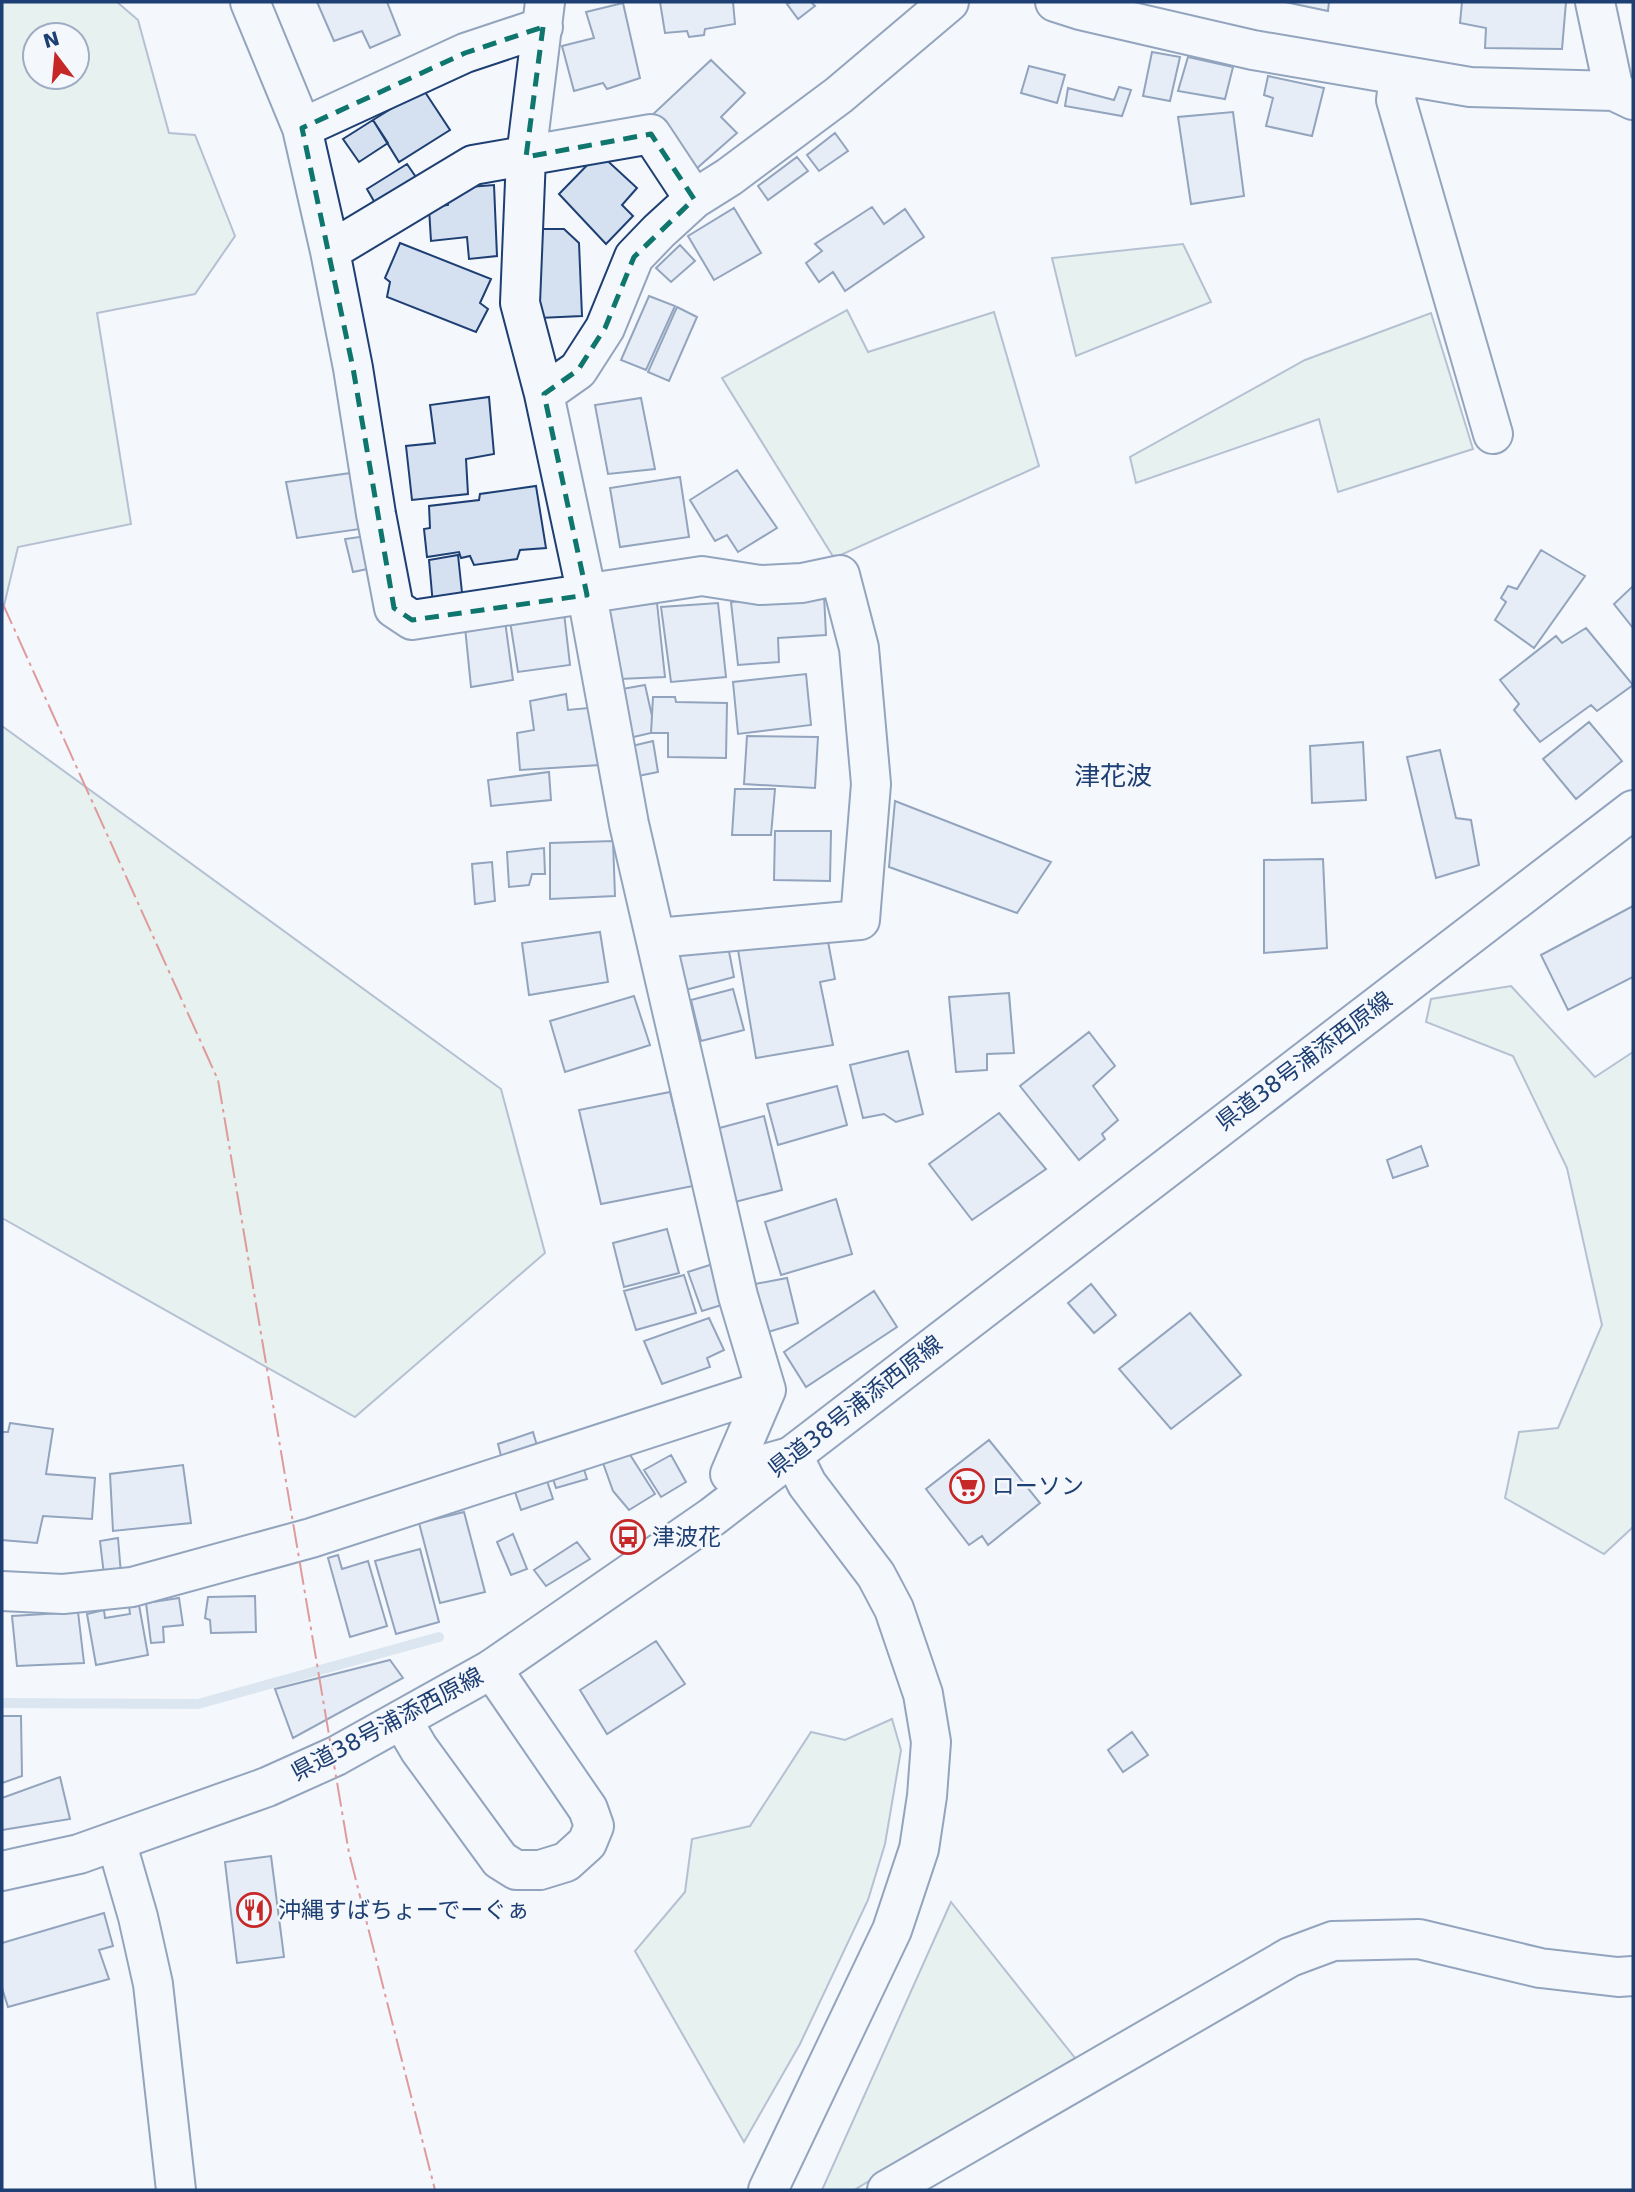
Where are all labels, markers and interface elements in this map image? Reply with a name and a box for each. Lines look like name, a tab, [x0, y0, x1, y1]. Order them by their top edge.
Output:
north arrow	[21, 21, 91, 91]
text: N	[41, 27, 62, 52]
district label: 津花波	[1074, 761, 1152, 791]
street label: 県道38号浦添西原線	[1211, 986, 1397, 1136]
street label: 県道38号浦添西原線	[763, 1330, 947, 1482]
supermarket icon: ローソン	[948, 1467, 986, 1505]
place label: ローソン	[992, 1473, 1084, 1499]
bus stop icon: 津波花	[609, 1518, 647, 1556]
place label: 津波花	[652, 1524, 721, 1550]
street label: 県道38号浦添西原線	[287, 1662, 487, 1786]
restaurant icon: 沖縄すばちょーでーぐぁ	[235, 1891, 273, 1929]
place label: 沖縄すばちょーでーぐぁ	[278, 1897, 530, 1923]

